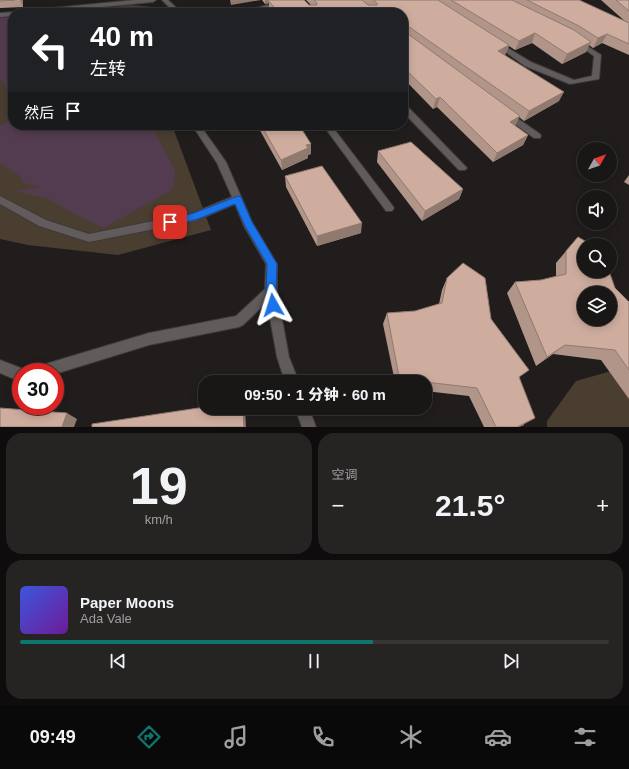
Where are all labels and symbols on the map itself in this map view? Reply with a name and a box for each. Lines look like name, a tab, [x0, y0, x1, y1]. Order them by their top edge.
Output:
north arrow	[577, 142, 617, 182]
pin	[153, 205, 187, 239]
position arrow	[252, 284, 294, 326]
speed limit sign: 30	[12, 363, 64, 415]

